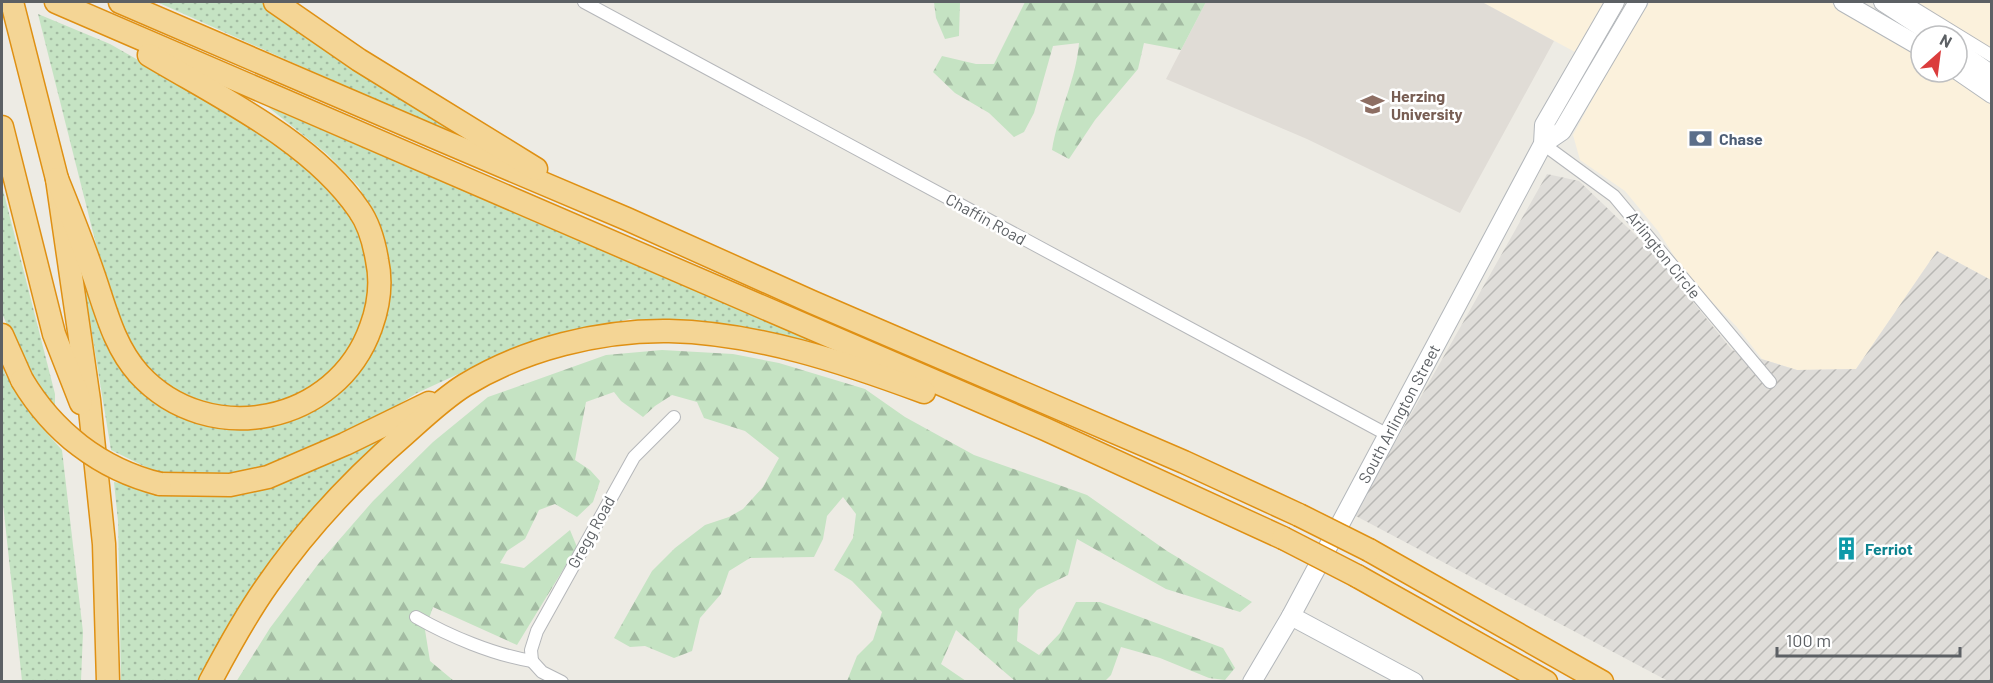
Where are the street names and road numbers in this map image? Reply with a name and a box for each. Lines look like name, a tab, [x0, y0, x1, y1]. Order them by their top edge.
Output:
street label: Chaffin Road	[943, 189, 1030, 248]
street label: Arlington Circle	[1623, 207, 1705, 302]
street label: South Arlington Street	[1354, 341, 1443, 486]
street label: Gregg Road	[563, 492, 618, 571]

